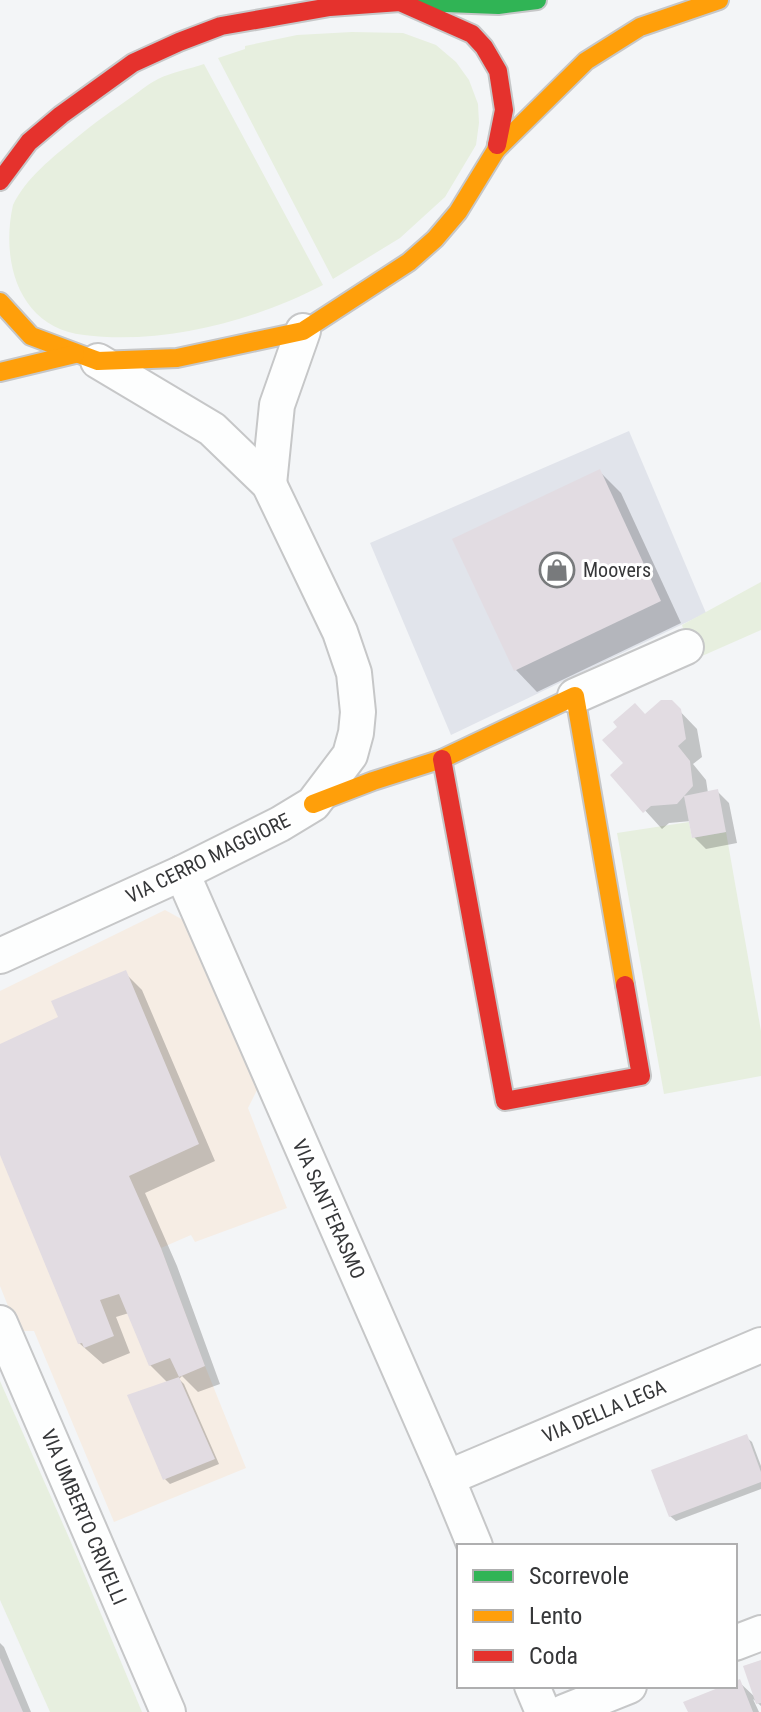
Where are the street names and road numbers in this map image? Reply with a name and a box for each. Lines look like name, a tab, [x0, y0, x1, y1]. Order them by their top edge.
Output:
street label: VIA CERRO MAGGIORE	[122, 808, 294, 908]
street label: VIA SANT'ERASMO	[288, 1136, 370, 1282]
street label: VIA DELLA LEGA	[539, 1374, 670, 1448]
street label: VIA UMBERTO CRIVELLI	[36, 1426, 132, 1608]

